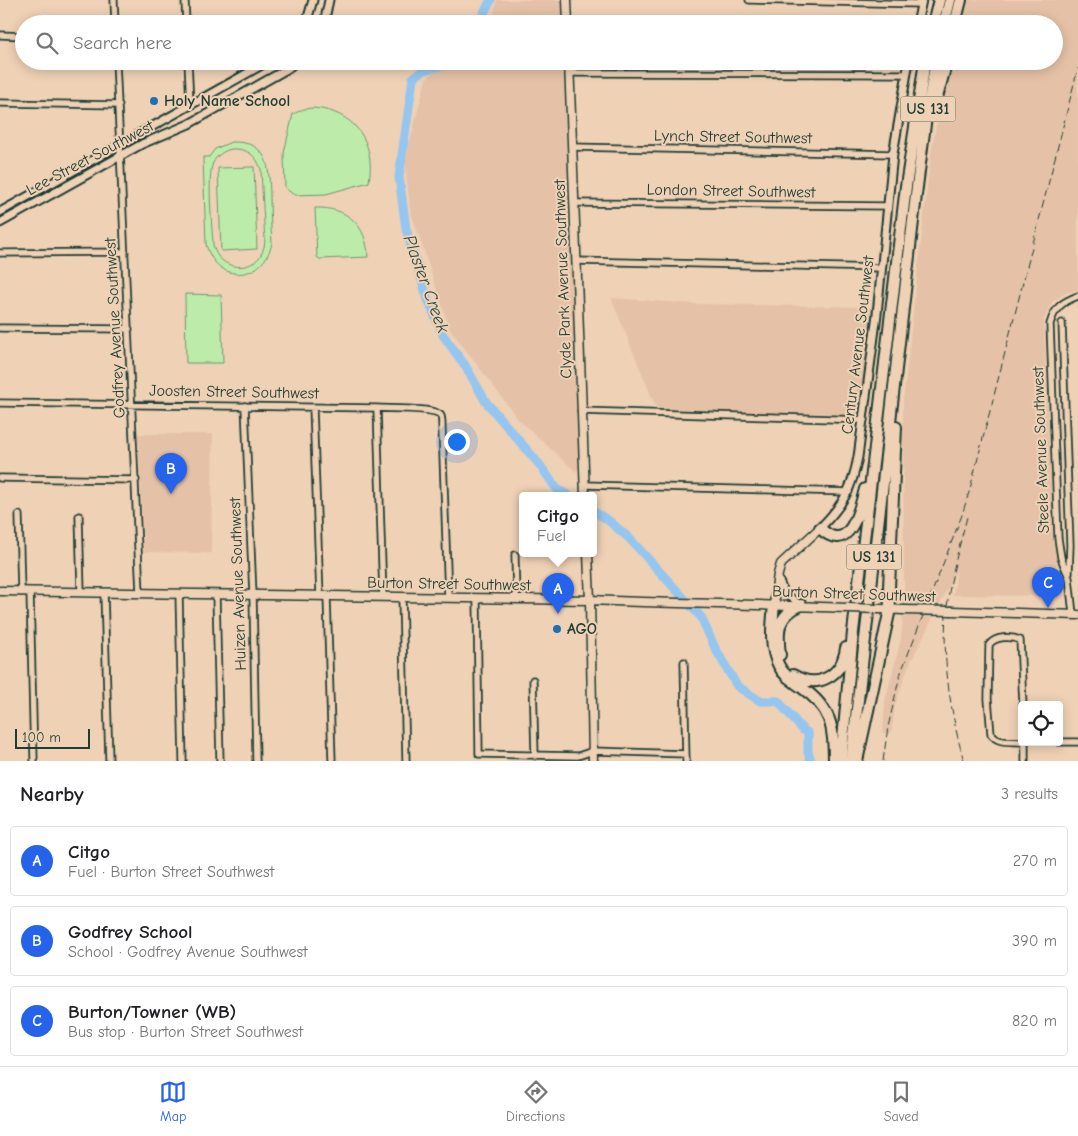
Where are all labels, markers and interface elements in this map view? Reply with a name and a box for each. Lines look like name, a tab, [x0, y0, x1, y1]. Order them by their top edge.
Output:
search box	[15, 15, 1063, 70]
icon: search	[33, 29, 61, 57]
text: Search here	[73, 32, 172, 54]
place label: Holy Name School	[164, 92, 290, 110]
marker: Holy Name School	[148, 95, 160, 107]
road number: US 131	[900, 96, 956, 122]
street label: Lee Street Southwest	[23, 117, 157, 199]
street label: Lynch Street Southwest	[654, 127, 813, 147]
street label: Clyde Park Avenue Southwest	[551, 179, 575, 379]
street label: London Street Southwest	[646, 181, 816, 201]
water label: Plaster Creek	[399, 232, 454, 336]
street label: Godfrey Avenue Southwest	[101, 237, 129, 419]
street label: Century Avenue Southwest	[838, 254, 878, 435]
street label: Steele Avenue Southwest	[1029, 366, 1053, 534]
street label: Joosten Street Southwest	[149, 382, 319, 402]
your location	[444, 429, 470, 455]
pin: B	[155, 453, 187, 494]
popup	[519, 492, 597, 557]
street label: Huizen Avenue Southwest	[226, 497, 250, 671]
text: Citgo	[537, 505, 579, 527]
text: Fuel	[537, 527, 566, 545]
road number: US 131	[846, 544, 902, 570]
pin: C	[1032, 567, 1064, 608]
pin: A	[542, 573, 574, 614]
street label: Burton Street Southwest	[367, 574, 531, 594]
street label: Burton Street Southwest	[772, 582, 937, 606]
place label: AGO	[567, 620, 597, 638]
marker: AGO	[551, 623, 563, 635]
map controls	[1018, 701, 1063, 746]
button: locate	[1018, 701, 1063, 746]
scale bar	[15, 726, 90, 749]
text: 100 m	[22, 729, 61, 746]
text: Nearby	[20, 782, 84, 806]
text: 3 results	[1001, 785, 1058, 803]
text: Citgo	[68, 841, 110, 863]
text: A	[33, 852, 41, 870]
text: 270 m	[1013, 852, 1057, 870]
text: Fuel · Burton Street Southwest	[68, 863, 274, 881]
text: Godfrey School	[68, 921, 193, 943]
text: B	[32, 932, 42, 950]
text: 390 m	[1012, 932, 1057, 950]
text: School · Godfrey Avenue Southwest	[68, 943, 308, 961]
text: Burton/Towner (WB)	[68, 1001, 236, 1023]
text: C	[32, 1012, 42, 1030]
text: 820 m	[1012, 1012, 1057, 1030]
text: Bus stop · Burton Street Southwest	[68, 1023, 303, 1041]
tab: Map	[159, 1078, 187, 1125]
tab: Directions	[506, 1078, 565, 1125]
tab: Saved	[884, 1078, 919, 1125]

